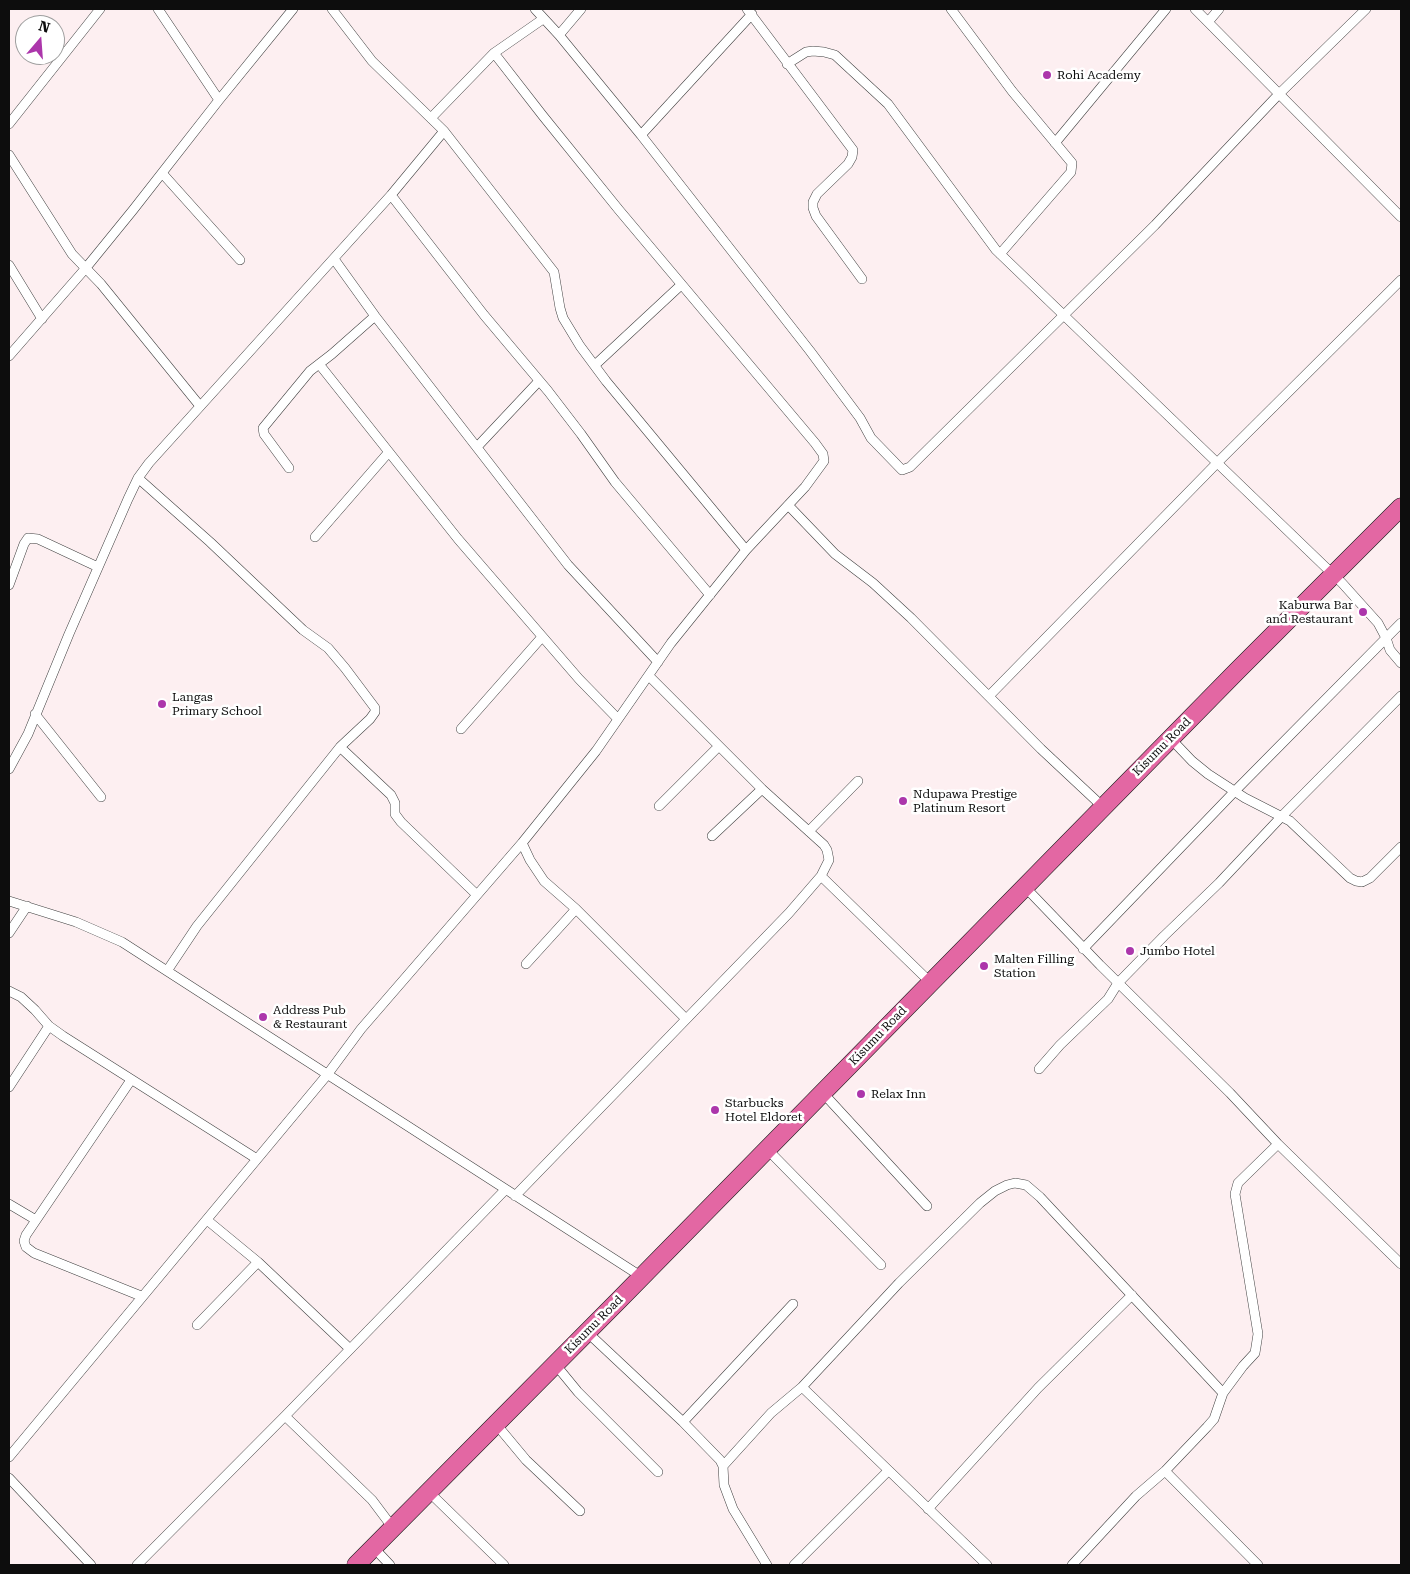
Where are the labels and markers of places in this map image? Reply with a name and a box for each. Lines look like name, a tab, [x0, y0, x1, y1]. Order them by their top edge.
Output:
place label: Rohi Academy	[1057, 68, 1141, 82]
marker: Rohi Academy	[1041, 69, 1053, 81]
place label: Kaburwa Bar and Restaurant	[1266, 598, 1353, 626]
marker: Kaburwa Bar and Restaurant	[1357, 606, 1369, 618]
place label: Langas Primary School	[172, 690, 262, 718]
marker: Langas Primary School	[156, 698, 168, 710]
place label: Ndupawa Prestige Platinum Resort	[913, 787, 1017, 815]
marker: Ndupawa Prestige Platinum Resort	[897, 795, 909, 807]
place label: Jumbo Hotel	[1140, 944, 1215, 958]
marker: Jumbo Hotel	[1124, 945, 1136, 957]
place label: Malten Filling Station	[994, 952, 1074, 980]
marker: Malten Filling Station	[978, 960, 990, 972]
place label: Address Pub & Restaurant	[273, 1003, 347, 1031]
marker: Address Pub & Restaurant	[257, 1011, 269, 1023]
place label: Relax Inn	[871, 1087, 926, 1101]
marker: Relax Inn	[855, 1088, 867, 1100]
place label: Starbucks Hotel Eldoret	[725, 1096, 802, 1124]
marker: Starbucks Hotel Eldoret	[709, 1104, 721, 1116]

